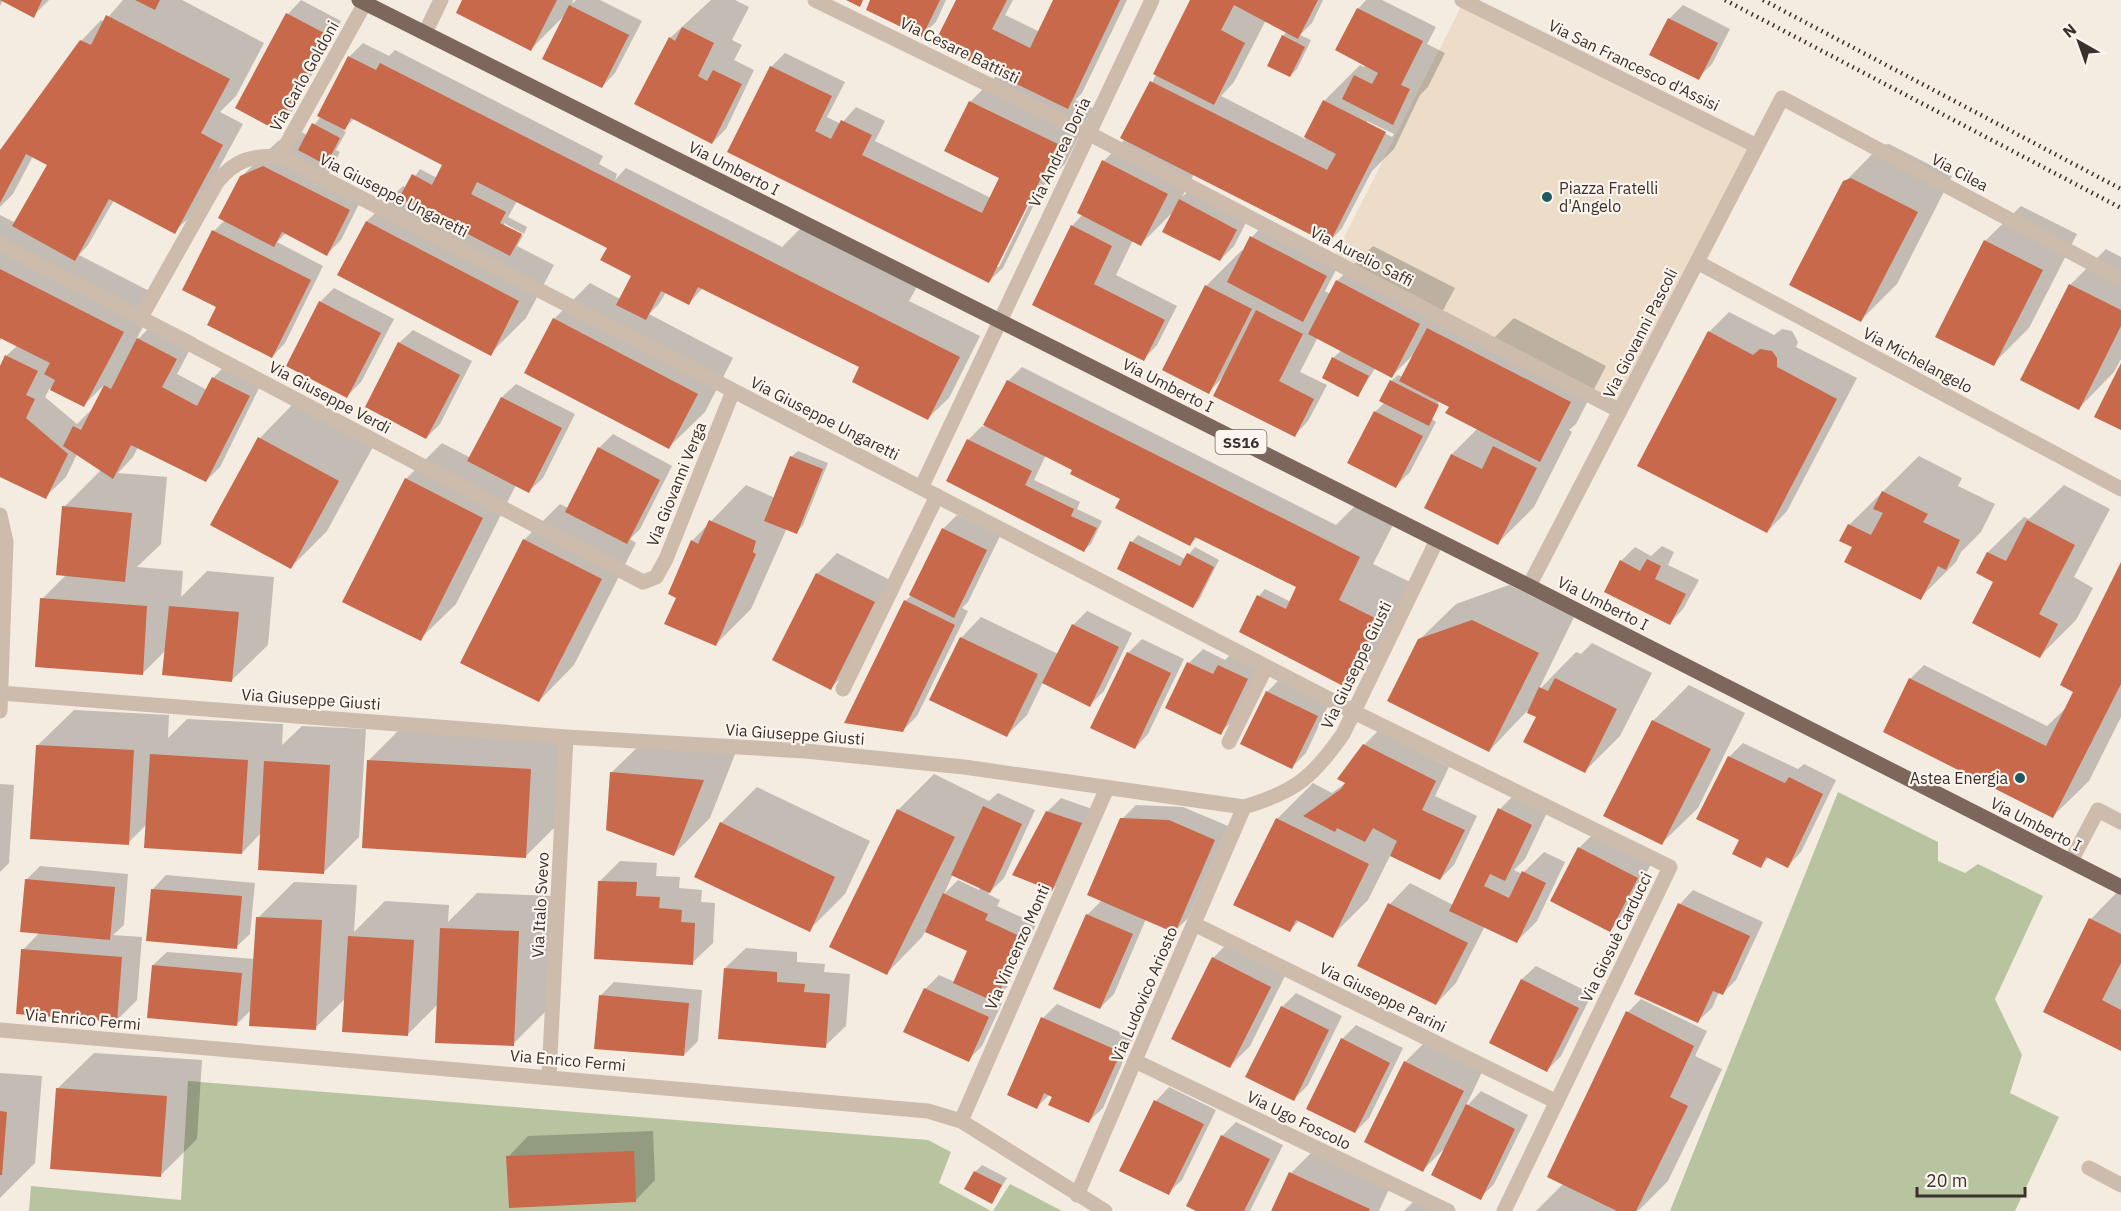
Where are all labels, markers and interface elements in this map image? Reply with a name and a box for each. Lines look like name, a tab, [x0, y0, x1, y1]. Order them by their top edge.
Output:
street label: Via Cesare Battisti	[897, 12, 1023, 88]
north arrow	[2049, 12, 2109, 72]
street label: Via San Francesco d'Assisi	[1545, 15, 1723, 115]
street label: Via Carlo Goldoni	[265, 17, 343, 135]
text: N	[2058, 19, 2080, 42]
street label: Via Andrea Doria	[1024, 93, 1094, 210]
street label: Via Umberto I	[685, 136, 783, 200]
street label: Via Giuseppe Ungaretti	[316, 149, 472, 241]
street label: Via Cilea	[1928, 149, 1992, 196]
place label: Piazza Fratelli d'Angelo	[1559, 178, 1658, 216]
marker: Piazza Fratelli d'Angelo	[1540, 190, 1554, 204]
street label: Via Aurelio Saffi	[1307, 221, 1417, 291]
street label: Via Giovanni Pascoli	[1599, 265, 1681, 401]
street label: Via Michelangelo	[1860, 323, 1976, 397]
street label: Via Umberto I	[1119, 353, 1217, 417]
street label: Via Giuseppe Verdi	[266, 356, 394, 438]
street label: Via Giuseppe Ungaretti	[747, 372, 903, 464]
street label: Via Giovanni Verga	[642, 418, 710, 549]
road number: SS16	[1216, 430, 1266, 454]
street label: Via Umberto I	[1554, 571, 1652, 635]
street label: Via Giuseppe Giusti	[1316, 598, 1396, 732]
street label: Via Giuseppe Giusti	[241, 684, 381, 714]
street label: Via Giuseppe Giusti	[725, 719, 865, 749]
place label: Astea Energia	[1910, 768, 2008, 788]
marker: Astea Energia	[2013, 771, 2027, 785]
street label: Via Umberto I	[1987, 792, 2085, 856]
street label: Via Italo Svevo	[527, 851, 553, 959]
street label: Via Giosuè Carducci	[1576, 869, 1656, 1005]
street label: Via Vincenzo Monti	[980, 881, 1054, 1013]
street label: Via Ludovico Ariosto	[1106, 923, 1182, 1065]
street label: Via Giuseppe Parini	[1316, 958, 1450, 1036]
street label: Via Enrico Fermi	[24, 1004, 142, 1034]
street label: Via Enrico Fermi	[509, 1045, 627, 1075]
street label: Via Ugo Foscolo	[1244, 1086, 1354, 1154]
scale bar	[1917, 1160, 2025, 1198]
text: 20 m	[1926, 1169, 1968, 1192]

